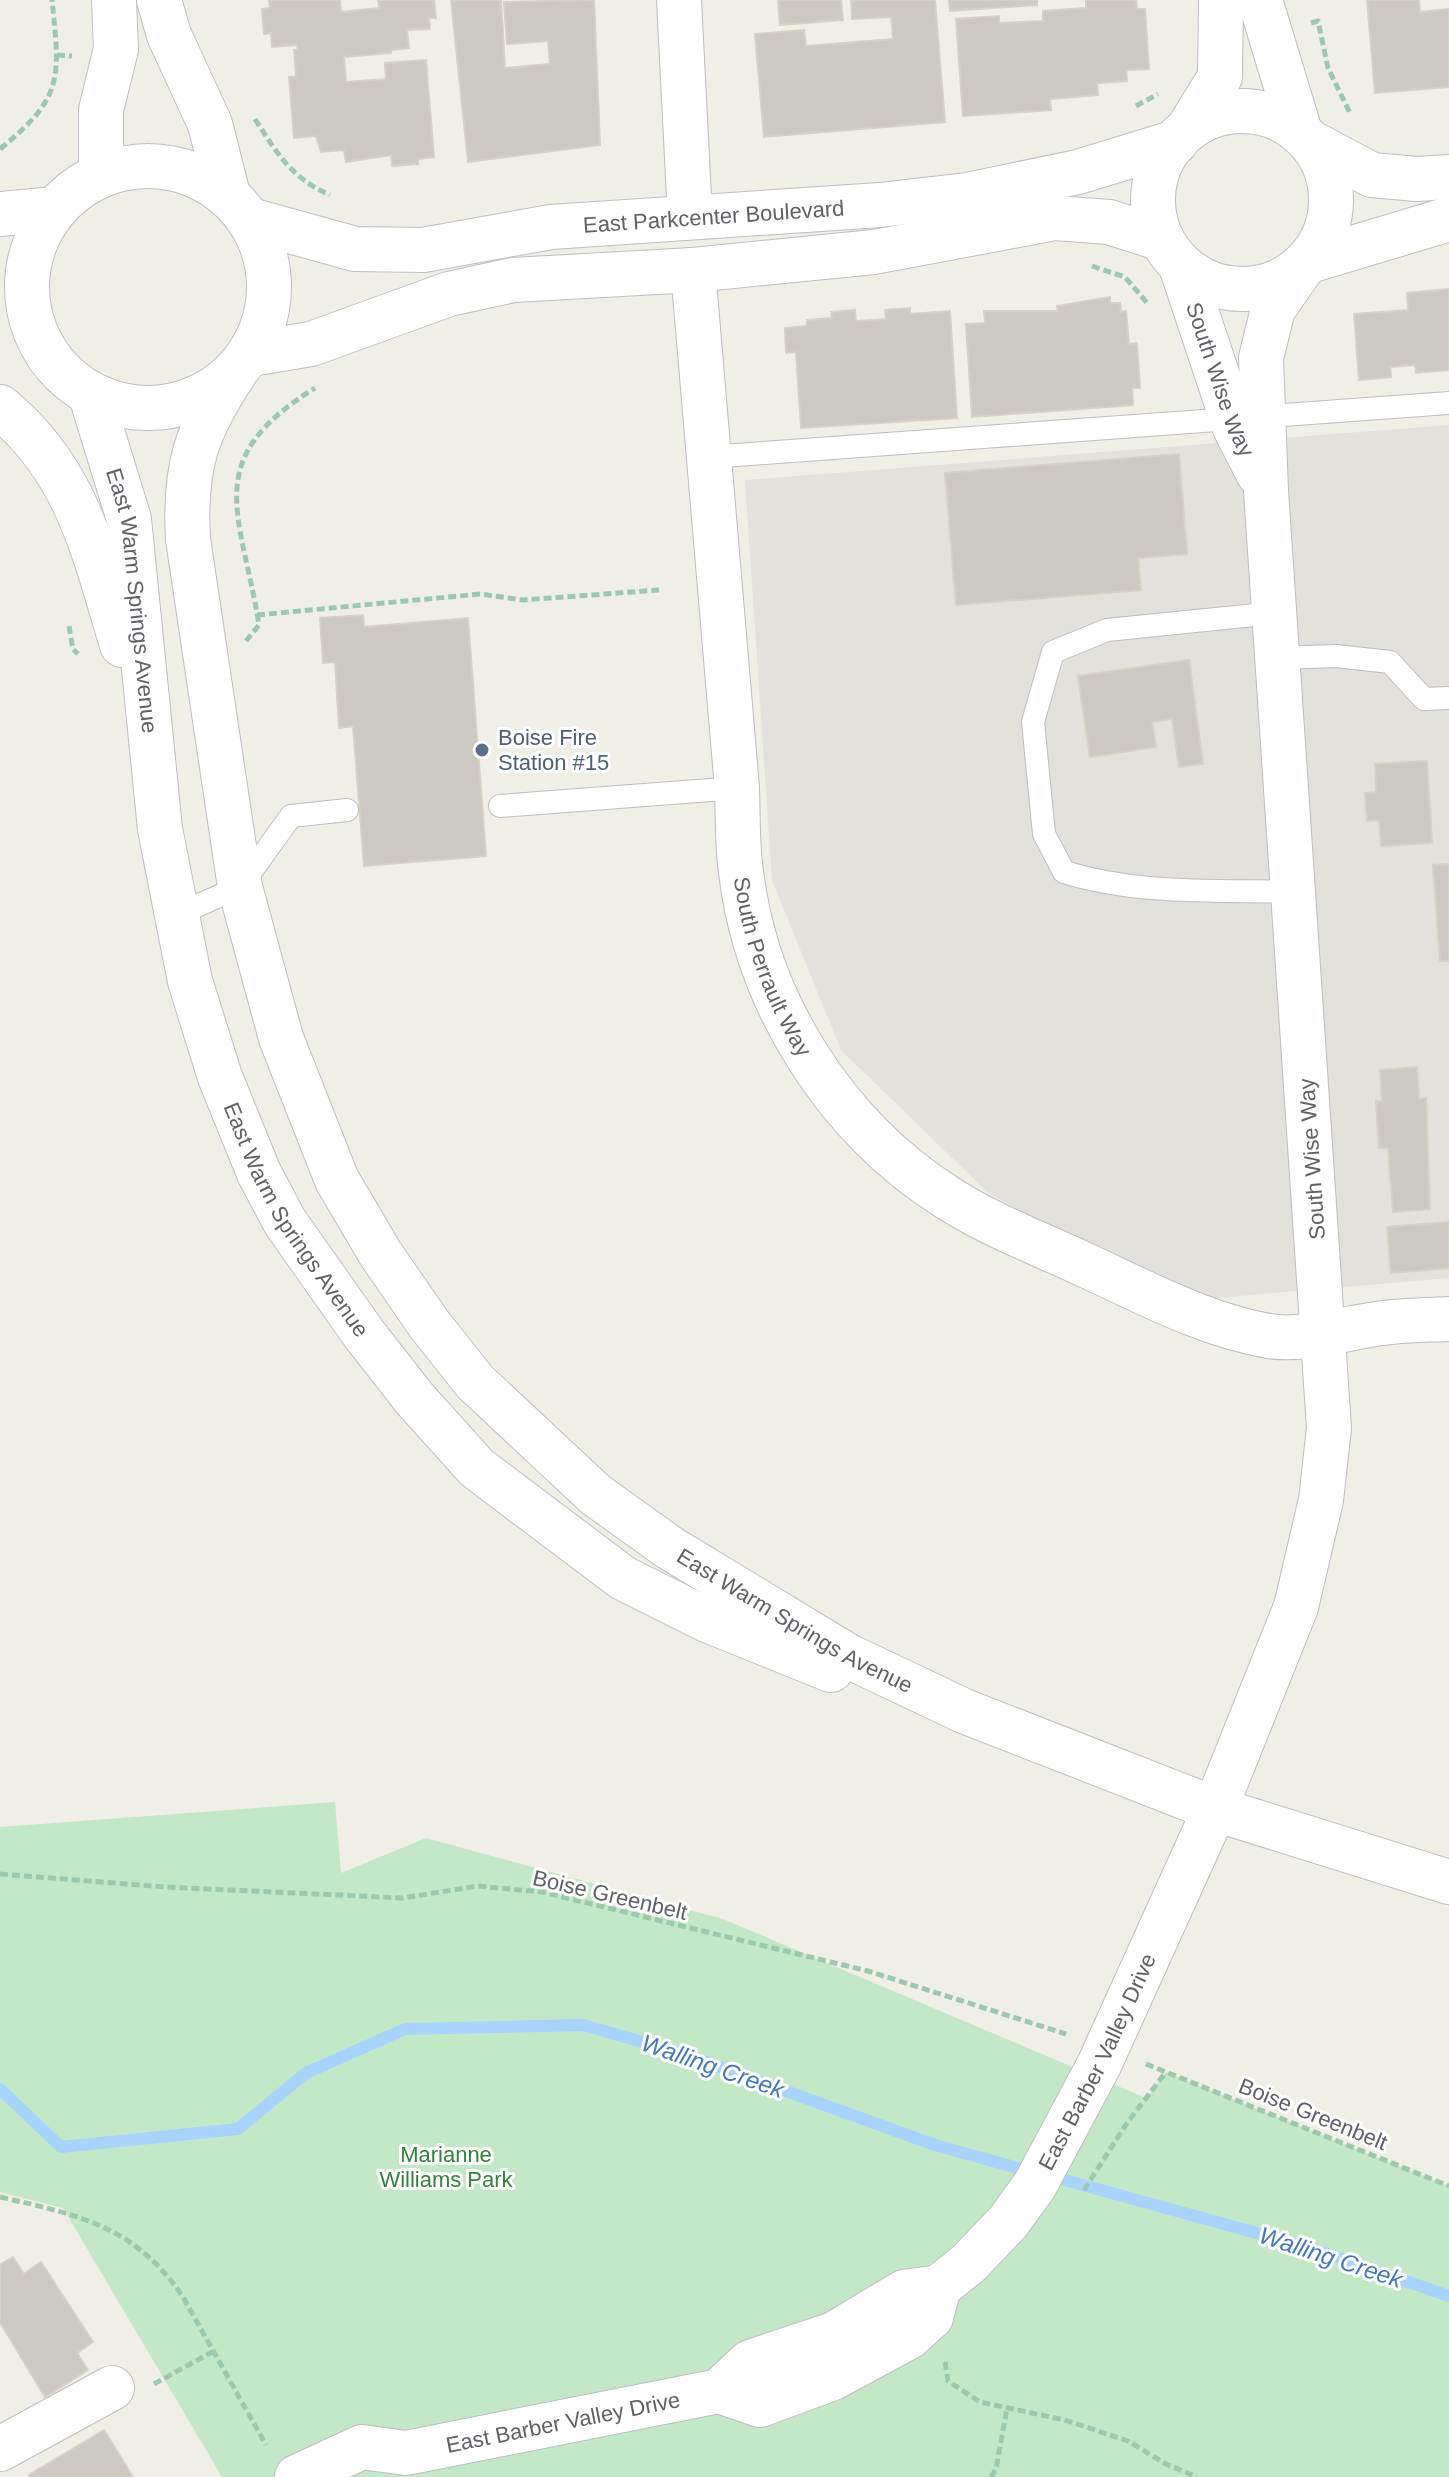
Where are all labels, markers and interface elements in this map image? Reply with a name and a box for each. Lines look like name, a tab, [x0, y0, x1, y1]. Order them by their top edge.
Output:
street label: East Parkcenter Boulevard	[582, 195, 845, 237]
street label: South Wise Way	[1181, 299, 1260, 461]
street label: East Warm Springs Avenue	[101, 465, 163, 734]
place label: Boise Fire Station #15	[498, 725, 609, 775]
marker: Boise Fire Station #15	[473, 741, 491, 759]
street label: South Perrault Way	[729, 875, 817, 1061]
street label: South Wise Way	[1294, 1077, 1330, 1241]
street label: East Warm Springs Avenue	[219, 1098, 374, 1341]
street label: East Warm Springs Avenue	[673, 1543, 917, 1697]
street label: Boise Greenbelt	[530, 1865, 690, 1925]
street label: East Barber Valley Drive	[1033, 1949, 1160, 2174]
water label: Walling Creek	[638, 2029, 790, 2104]
street label: Boise Greenbelt	[1235, 2073, 1391, 2155]
park label: Marianne Williams Park	[379, 2142, 514, 2192]
water label: Walling Creek	[1256, 2221, 1408, 2293]
street label: East Barber Valley Drive	[444, 2387, 682, 2457]

